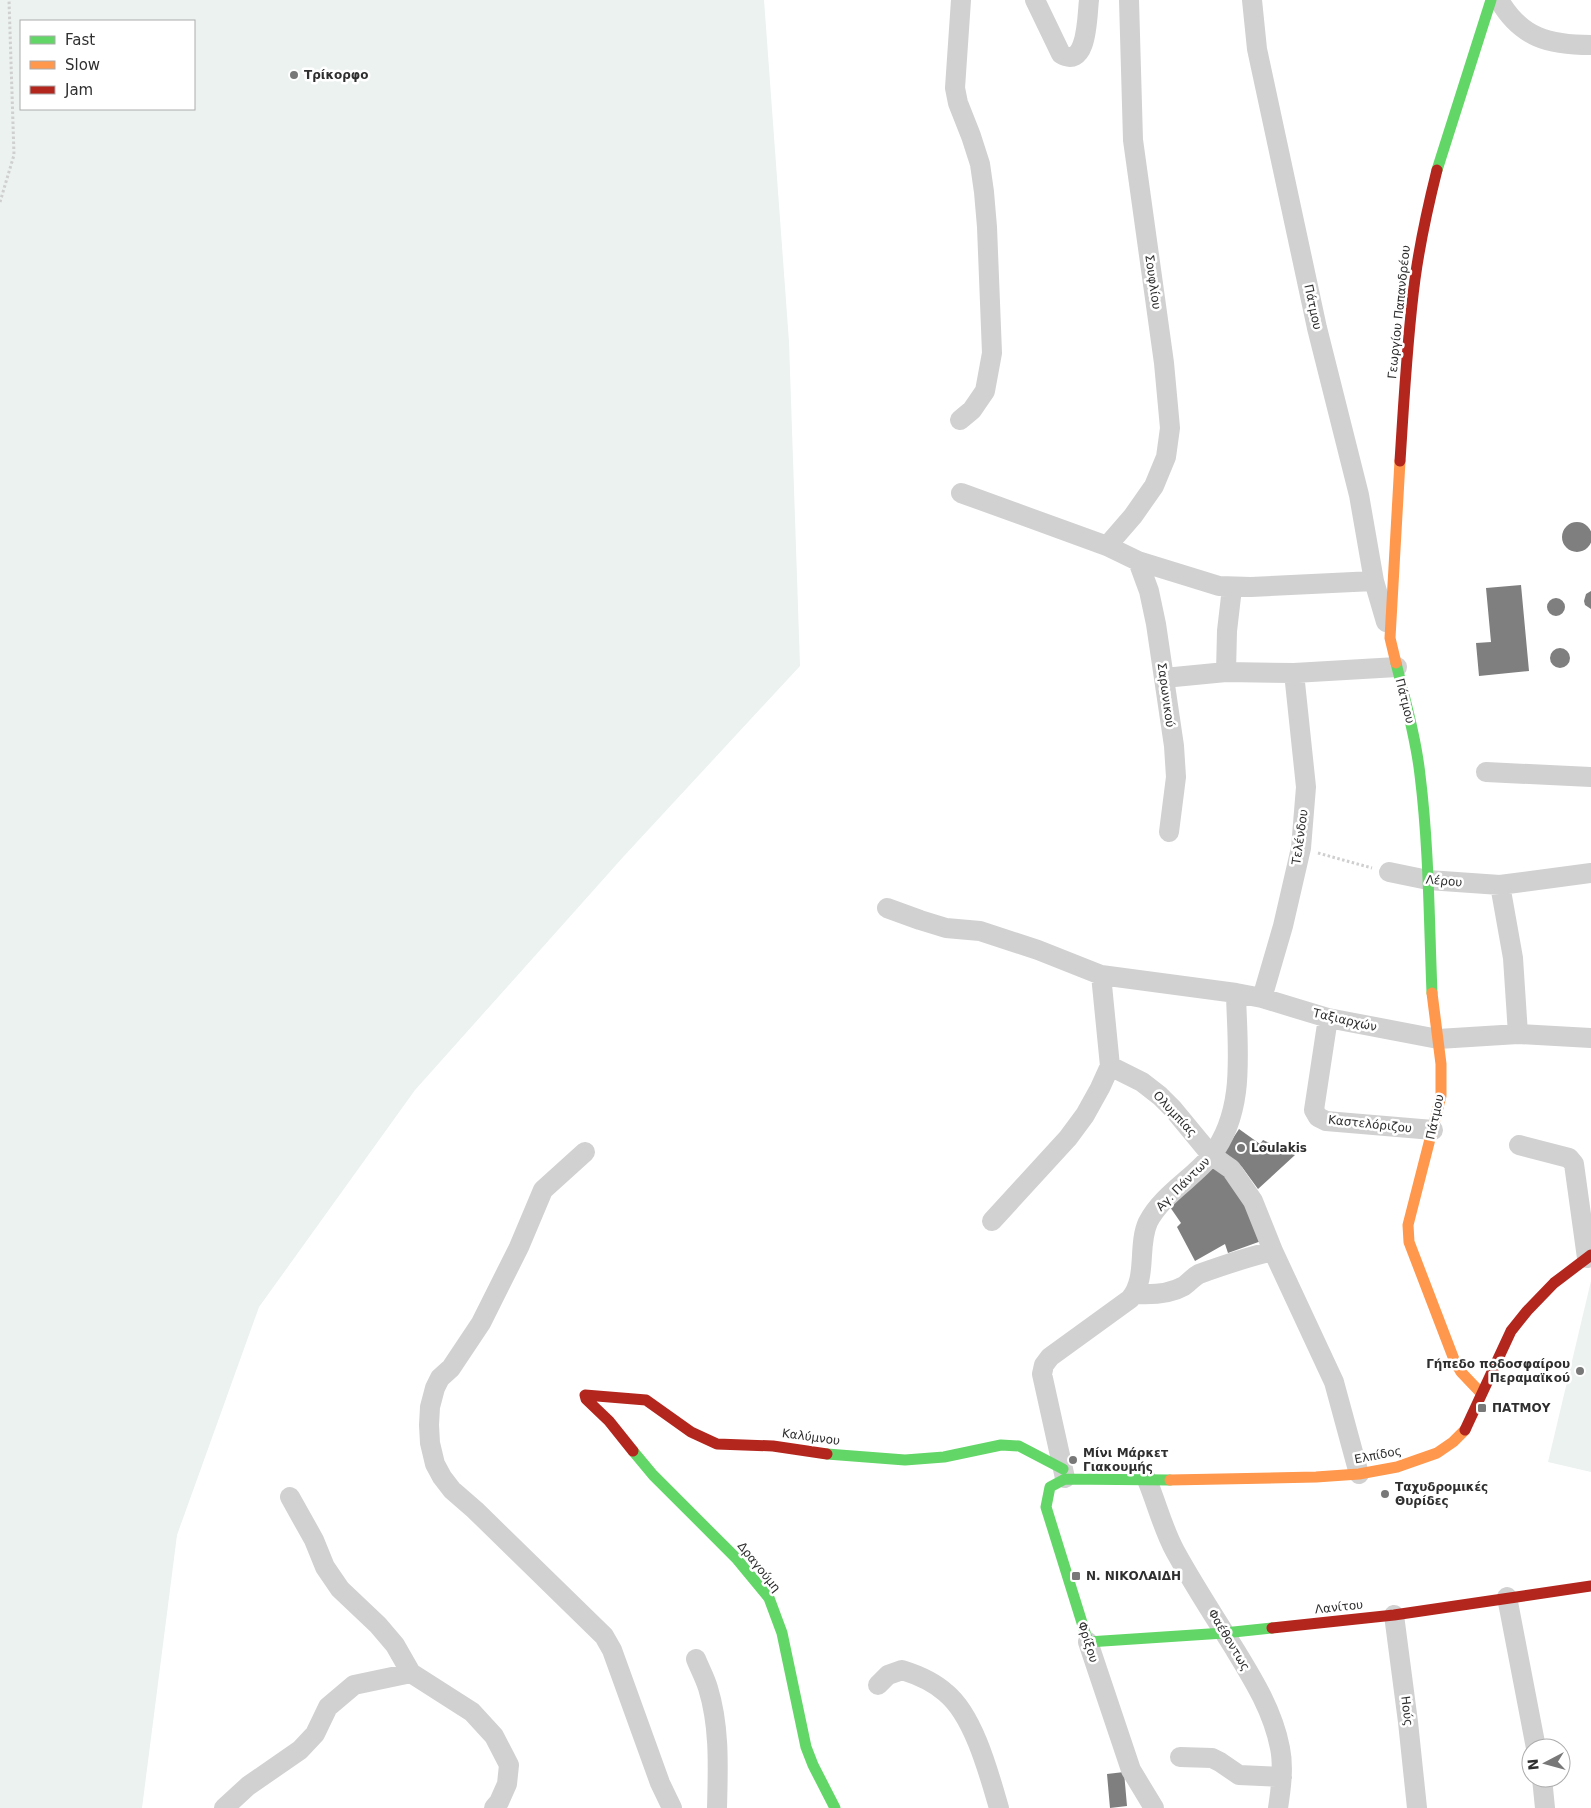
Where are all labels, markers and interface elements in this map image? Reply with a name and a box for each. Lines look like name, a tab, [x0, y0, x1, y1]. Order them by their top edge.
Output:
legend	[20, 20, 195, 110]
text: Fast	[65, 31, 95, 49]
text: Slow	[65, 56, 100, 74]
place label: Τρίκορφο	[304, 68, 368, 82]
marker: Τρίκορφο	[288, 69, 300, 81]
text: Jam	[64, 81, 93, 99]
street label: Γεωργίου Παπανδρέου	[1385, 244, 1413, 380]
street label: Σουφλίου	[1142, 254, 1164, 310]
street label: Πάτμου	[1301, 283, 1325, 331]
street label: Σαρωνικού	[1155, 662, 1177, 728]
street label: Πάτμου	[1393, 677, 1417, 725]
street label: Τελένδου	[1289, 808, 1311, 867]
street label: Λέρου	[1425, 872, 1463, 890]
street label: Ταξιαρχών	[1311, 1006, 1379, 1034]
street label: Ολυμπίας	[1150, 1088, 1200, 1140]
street label: Πάτμου	[1423, 1093, 1447, 1141]
street label: Καστελόριζου	[1327, 1113, 1413, 1135]
place label: Loulakis	[1251, 1141, 1307, 1155]
marker: Loulakis	[1235, 1142, 1247, 1154]
street label: Αγ. Πάντων	[1153, 1154, 1213, 1214]
place label: Γήπεδο ποδοσφαίρου Περαμαϊκού	[1426, 1357, 1570, 1385]
marker: Γήπεδο ποδοσφαίρου Περαμαϊκού	[1574, 1365, 1586, 1377]
place label: ΠΑΤΜΟΥ	[1492, 1401, 1551, 1415]
marker: ΠΑΤΜΟΥ	[1476, 1402, 1488, 1414]
street label: Καλύμνου	[781, 1426, 841, 1448]
street label: Ελπίδος	[1353, 1444, 1403, 1466]
place label: Μίνι Μάρκετ Γιακουμής	[1083, 1446, 1169, 1474]
marker: Μίνι Μάρκετ Γιακουμής	[1067, 1454, 1079, 1466]
place label: Ταχυδρομικές Θυρίδες	[1395, 1480, 1488, 1508]
marker: Ταχυδρομικές Θυρίδες	[1379, 1488, 1391, 1500]
street label: Δραγούμη	[735, 1539, 783, 1595]
place label: Ν. ΝΙΚΟΛΑΙΔΗ	[1086, 1569, 1181, 1583]
marker: Ν. ΝΙΚΟΛΑΙΔΗ	[1070, 1570, 1082, 1582]
street label: Λανίτου	[1314, 1598, 1364, 1616]
street label: Φαέθοντως	[1205, 1607, 1253, 1673]
street label: Φρίξου	[1075, 1620, 1101, 1664]
street label: Ηούς	[1398, 1695, 1416, 1727]
north arrow	[1521, 1738, 1571, 1788]
text: N	[1525, 1758, 1542, 1771]

